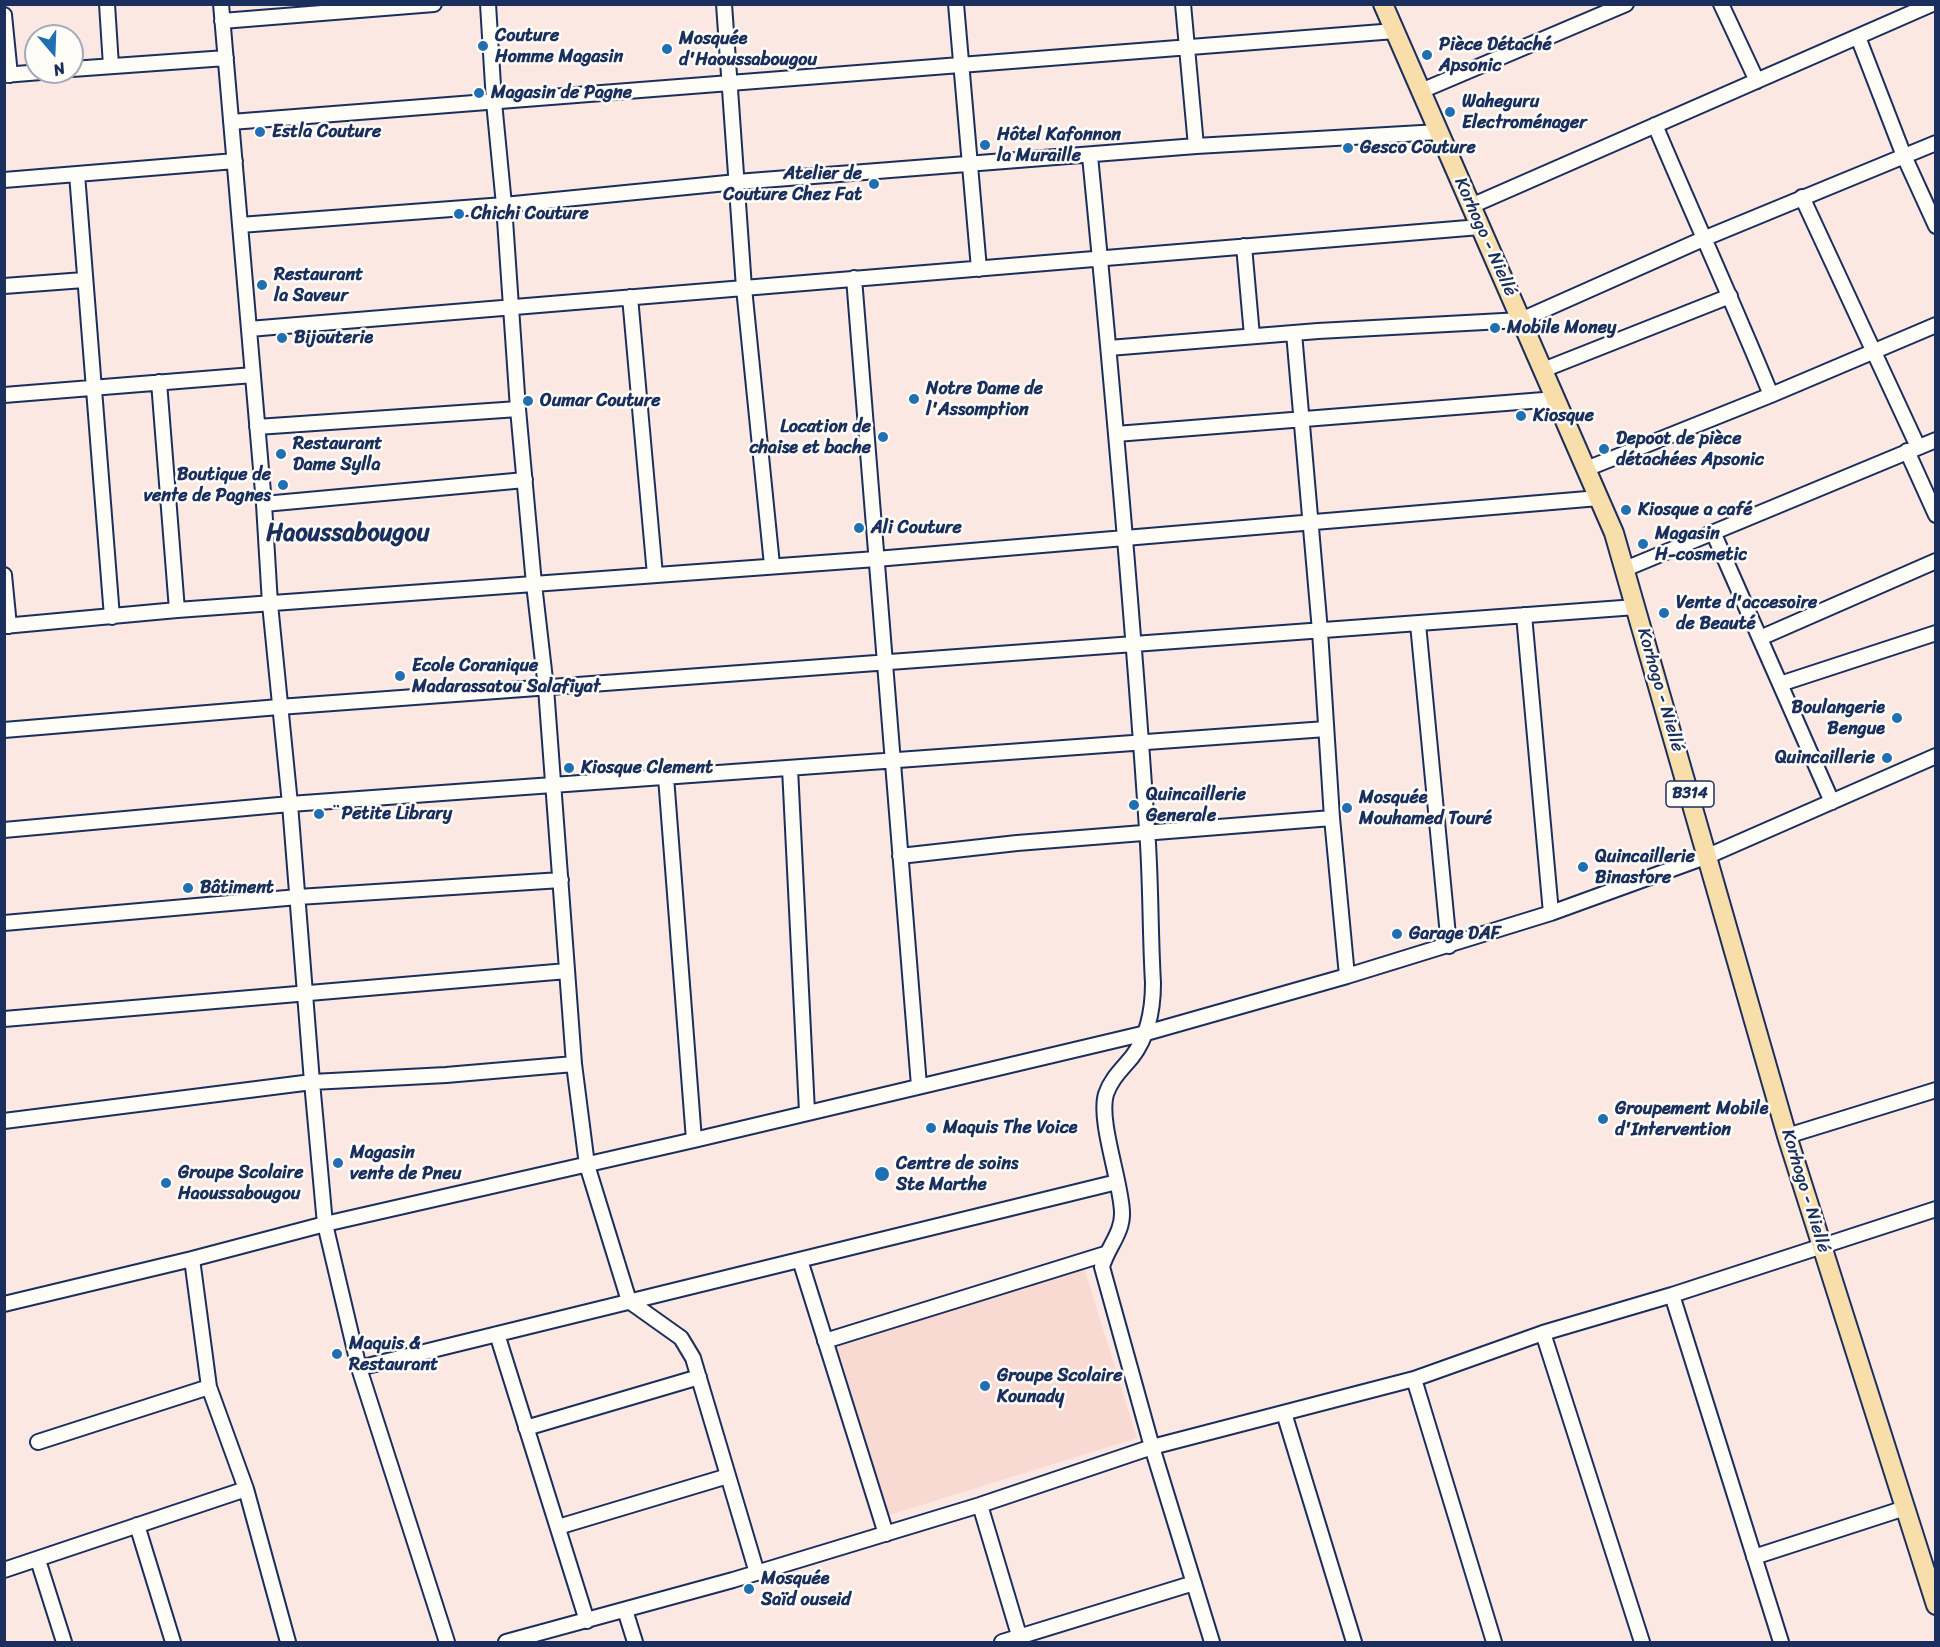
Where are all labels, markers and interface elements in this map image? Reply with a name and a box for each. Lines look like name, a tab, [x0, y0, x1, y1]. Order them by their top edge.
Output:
north arrow	[24, 24, 84, 84]
place label: Couture Homme Magasin	[495, 25, 623, 68]
place label: Mosquée d'Haoussabougou	[679, 28, 817, 70]
place label: Pièce Détaché Apsonic	[1439, 34, 1552, 76]
marker: Couture Homme Magasin	[476, 39, 490, 53]
marker: Mosquée d'Haoussabougou	[660, 42, 674, 56]
marker: Pièce Détaché Apsonic	[1420, 48, 1434, 62]
text: N	[49, 54, 69, 85]
place label: Magasin de Pagne	[491, 82, 632, 104]
marker: Magasin de Pagne	[472, 86, 486, 100]
place label: Waheguru Electroménager	[1462, 91, 1587, 134]
marker: Waheguru Electroménager	[1443, 105, 1457, 119]
place label: Estla Couture	[272, 121, 381, 143]
place label: Hôtel Kafonnon la Muraille	[997, 124, 1121, 166]
marker: Estla Couture	[253, 125, 267, 139]
place label: Gesco Couture	[1360, 137, 1476, 159]
marker: Hôtel Kafonnon la Muraille	[978, 138, 992, 152]
marker: Gesco Couture	[1341, 141, 1355, 155]
place label: Atelier de Couture Chez Fat	[723, 163, 862, 206]
street label: Korhogo - Niellé	[1449, 174, 1521, 300]
marker: Atelier de Couture Chez Fat	[867, 177, 881, 191]
place label: Chichi Couture	[471, 203, 589, 225]
marker: Chichi Couture	[452, 207, 466, 221]
place label: Restaurant la Saveur	[274, 264, 363, 306]
marker: Restaurant la Saveur	[255, 278, 269, 292]
place label: Mobile Money	[1507, 317, 1616, 339]
marker: Mobile Money	[1488, 321, 1502, 335]
place label: Bijouterie	[294, 327, 373, 349]
marker: Bijouterie	[275, 331, 289, 345]
place label: Notre Dame de l'Assomption	[926, 378, 1043, 420]
place label: Oumar Couture	[540, 390, 660, 412]
marker: Notre Dame de l'Assomption	[907, 392, 921, 406]
marker: Oumar Couture	[521, 394, 535, 408]
place label: Kiosque	[1533, 405, 1594, 427]
marker: Kiosque	[1514, 409, 1528, 423]
place label: Location de chaise et bache	[749, 416, 871, 458]
place label: Depoot de pièce détachées Apsonic	[1616, 428, 1764, 470]
marker: Location de chaise et bache	[876, 430, 890, 444]
place label: Restaurant Dame Sylla	[293, 433, 382, 476]
marker: Depoot de pièce détachées Apsonic	[1597, 442, 1611, 456]
marker: Restaurant Dame Sylla	[274, 447, 288, 461]
place label: Boutique de vente de Pagnes	[144, 464, 271, 506]
marker: Boutique de vente de Pagnes	[276, 478, 290, 492]
place label: Kiosque a café	[1638, 499, 1752, 521]
marker: Kiosque a café	[1619, 503, 1633, 517]
place label: Ali Couture	[871, 517, 962, 539]
district label: Haoussabougou	[266, 520, 430, 548]
marker: Ali Couture	[852, 521, 866, 535]
place label: Magasin H-cosmetic	[1655, 523, 1747, 566]
marker: Magasin H-cosmetic	[1636, 537, 1650, 551]
place label: Vente d'accesoire de Beauté	[1676, 592, 1817, 634]
marker: Vente d'accesoire de Beauté	[1657, 606, 1671, 620]
street label: Korhogo - Niellé	[1632, 626, 1688, 754]
place label: Ecole Coranique Madarassatou Salafiyat	[412, 655, 600, 698]
marker: Ecole Coranique Madarassatou Salafiyat	[393, 669, 407, 683]
place label: Boulangerie Bengue	[1792, 697, 1885, 740]
marker: Boulangerie Bengue	[1890, 711, 1904, 725]
place label: Quincaillerie	[1775, 747, 1875, 769]
marker: Quincaillerie	[1880, 751, 1894, 765]
place label: Kiosque Clement	[581, 757, 713, 779]
marker: Kiosque Clement	[562, 761, 576, 775]
road number: B314	[1666, 781, 1714, 807]
place label: Quincaillerie Generale	[1146, 784, 1246, 826]
place label: Mosquée Mouhamed Touré	[1359, 787, 1492, 830]
marker: Quincaillerie Generale	[1127, 798, 1141, 812]
marker: Mosquée Mouhamed Touré	[1340, 801, 1354, 815]
place label: ¨Petite Library	[331, 803, 452, 825]
marker: ¨Petite Library	[312, 807, 326, 821]
place label: Quincaillerie Binastore	[1595, 846, 1695, 888]
marker: Quincaillerie Binastore	[1576, 860, 1590, 874]
place label: Bâtiment	[200, 877, 274, 899]
marker: Bâtiment	[181, 881, 195, 895]
place label: Garage DAF	[1409, 923, 1500, 945]
marker: Garage DAF	[1390, 927, 1404, 941]
place label: Groupement Mobile d'Intervention	[1615, 1098, 1768, 1140]
marker: Groupement Mobile d'Intervention	[1596, 1112, 1610, 1126]
place label: Maquis The Voice	[943, 1117, 1077, 1139]
marker: Maquis The Voice	[924, 1121, 938, 1135]
street label: Korhogo - Niellé	[1776, 1127, 1834, 1255]
place label: Magasin vente de Pneu	[350, 1142, 461, 1184]
place label: Centre de soins Ste Marthe	[896, 1153, 1018, 1196]
marker: Magasin vente de Pneu	[331, 1156, 345, 1170]
place label: Groupe Scolaire Haoussabougou	[178, 1162, 303, 1204]
marker: Centre de soins Ste Marthe	[873, 1165, 891, 1183]
marker: Groupe Scolaire Haoussabougou	[159, 1176, 173, 1190]
place label: Maquis & Restaurant	[349, 1333, 438, 1376]
marker: Maquis & Restaurant	[330, 1347, 344, 1361]
place label: Groupe Scolaire Kounady	[997, 1365, 1122, 1408]
marker: Groupe Scolaire Kounady	[978, 1379, 992, 1393]
place label: Mosquée Saïd ouseid	[761, 1568, 851, 1610]
marker: Mosquée Saïd ouseid	[742, 1582, 756, 1596]

